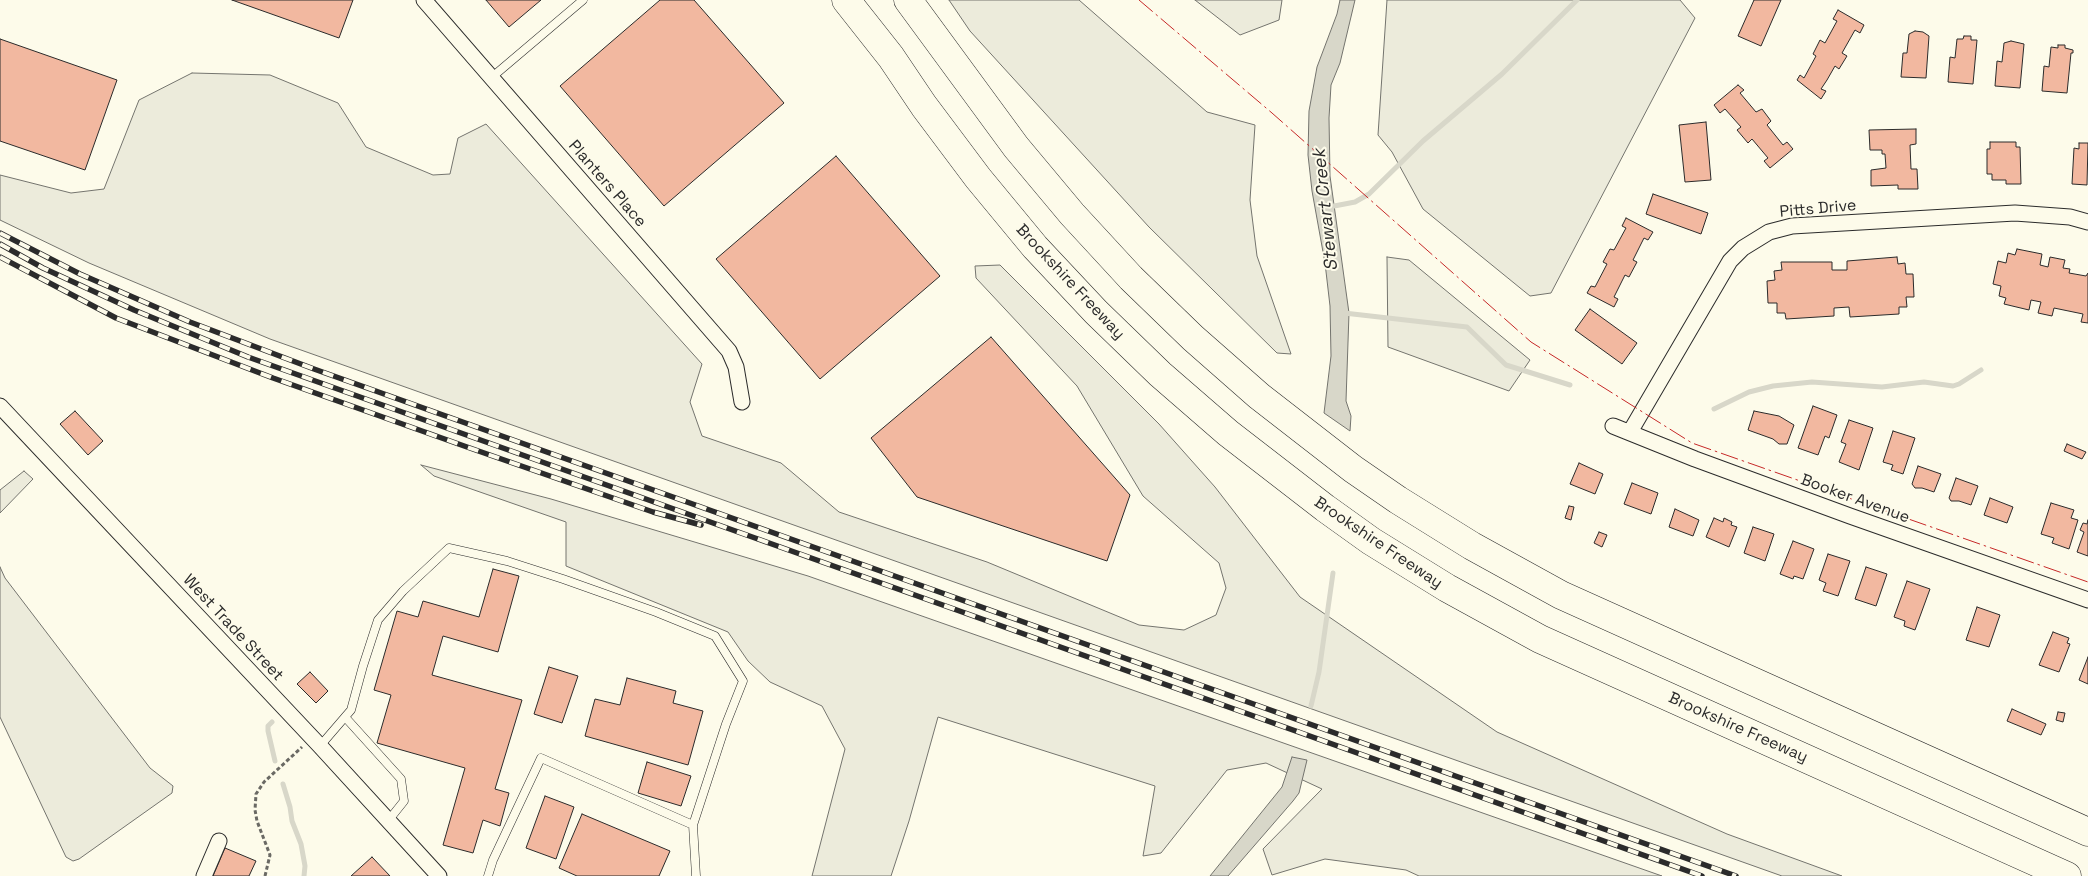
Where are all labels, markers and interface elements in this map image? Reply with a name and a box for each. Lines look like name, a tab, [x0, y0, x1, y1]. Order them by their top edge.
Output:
street label: Planters Place	[564, 137, 650, 231]
water label: Stewart Creek	[1309, 148, 1343, 272]
street label: Pitts Drive	[1779, 196, 1857, 222]
street label: Brookshire Freeway	[1012, 220, 1128, 344]
street label: Booker Avenue	[1798, 470, 1912, 528]
street label: Brookshire Freeway	[1310, 493, 1446, 593]
street label: West Trade Street	[179, 571, 287, 685]
street label: Brookshire Freeway	[1665, 689, 1811, 767]

